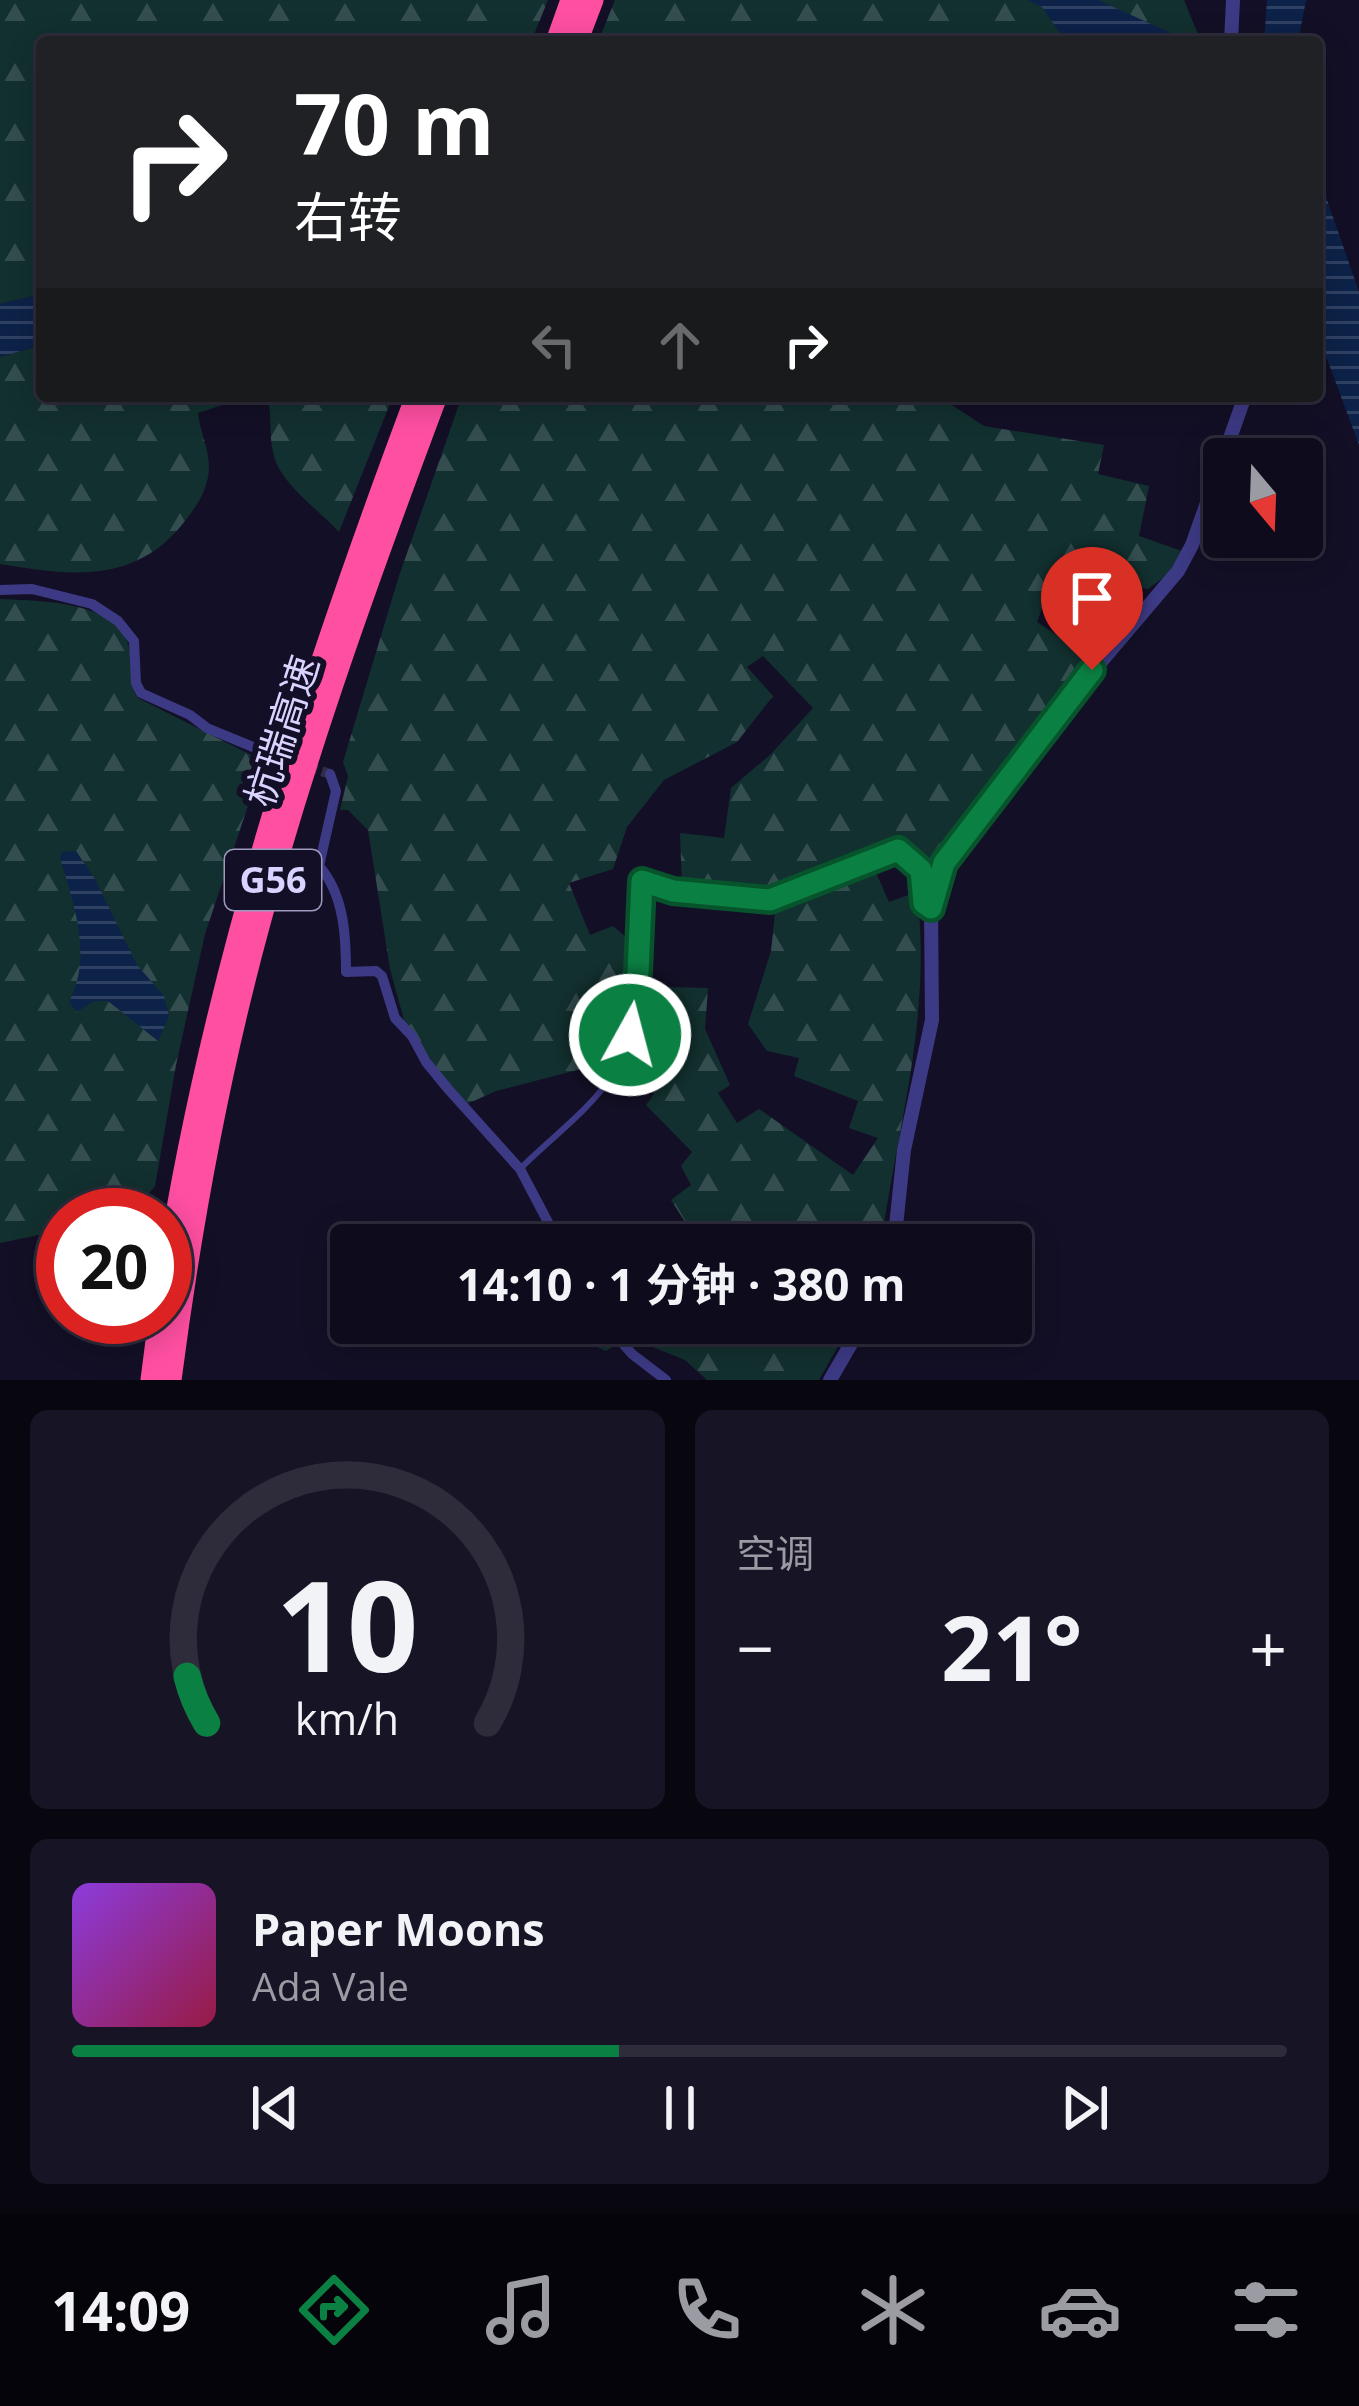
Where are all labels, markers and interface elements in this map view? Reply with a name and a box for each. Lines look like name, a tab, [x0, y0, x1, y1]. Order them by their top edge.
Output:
text: 70 m	[294, 65, 494, 180]
icon: right	[96, 84, 252, 240]
text: 右转	[294, 179, 402, 253]
icon: left	[521, 312, 587, 378]
icon: ahead	[647, 312, 713, 378]
icon: right	[773, 312, 839, 378]
north arrow	[1203, 438, 1323, 558]
map controls	[1203, 438, 1323, 558]
pin	[1041, 547, 1143, 670]
icon: arrive	[1059, 565, 1125, 631]
street label: 杭瑞高速	[231, 648, 330, 813]
road number: G56	[225, 850, 321, 910]
position arrow	[567, 972, 693, 1098]
speed limit sign: 20	[36, 1188, 192, 1344]
text: 14:10 · 1 分钟 · 380 m	[457, 1253, 905, 1314]
text: 空调	[737, 1526, 815, 1579]
text: 10	[276, 1539, 419, 1709]
text: 21°	[941, 1585, 1082, 1707]
text: −	[737, 1602, 774, 1692]
text: +	[1249, 1602, 1287, 1692]
text: km/h	[295, 1688, 399, 1747]
text: Paper Moons	[252, 1898, 545, 1959]
text: Ada Vale	[252, 1959, 409, 2012]
icon: previous	[242, 2075, 308, 2141]
icon: pause	[647, 2075, 713, 2141]
icon: next	[1052, 2075, 1118, 2141]
icon: directions	[292, 2268, 376, 2352]
icon: music	[479, 2268, 563, 2352]
icon: phone	[665, 2268, 749, 2352]
icon: climate	[851, 2268, 935, 2352]
icon: car	[1038, 2268, 1122, 2352]
icon: filters	[1224, 2268, 1308, 2352]
text: 14:09	[51, 2273, 190, 2347]

